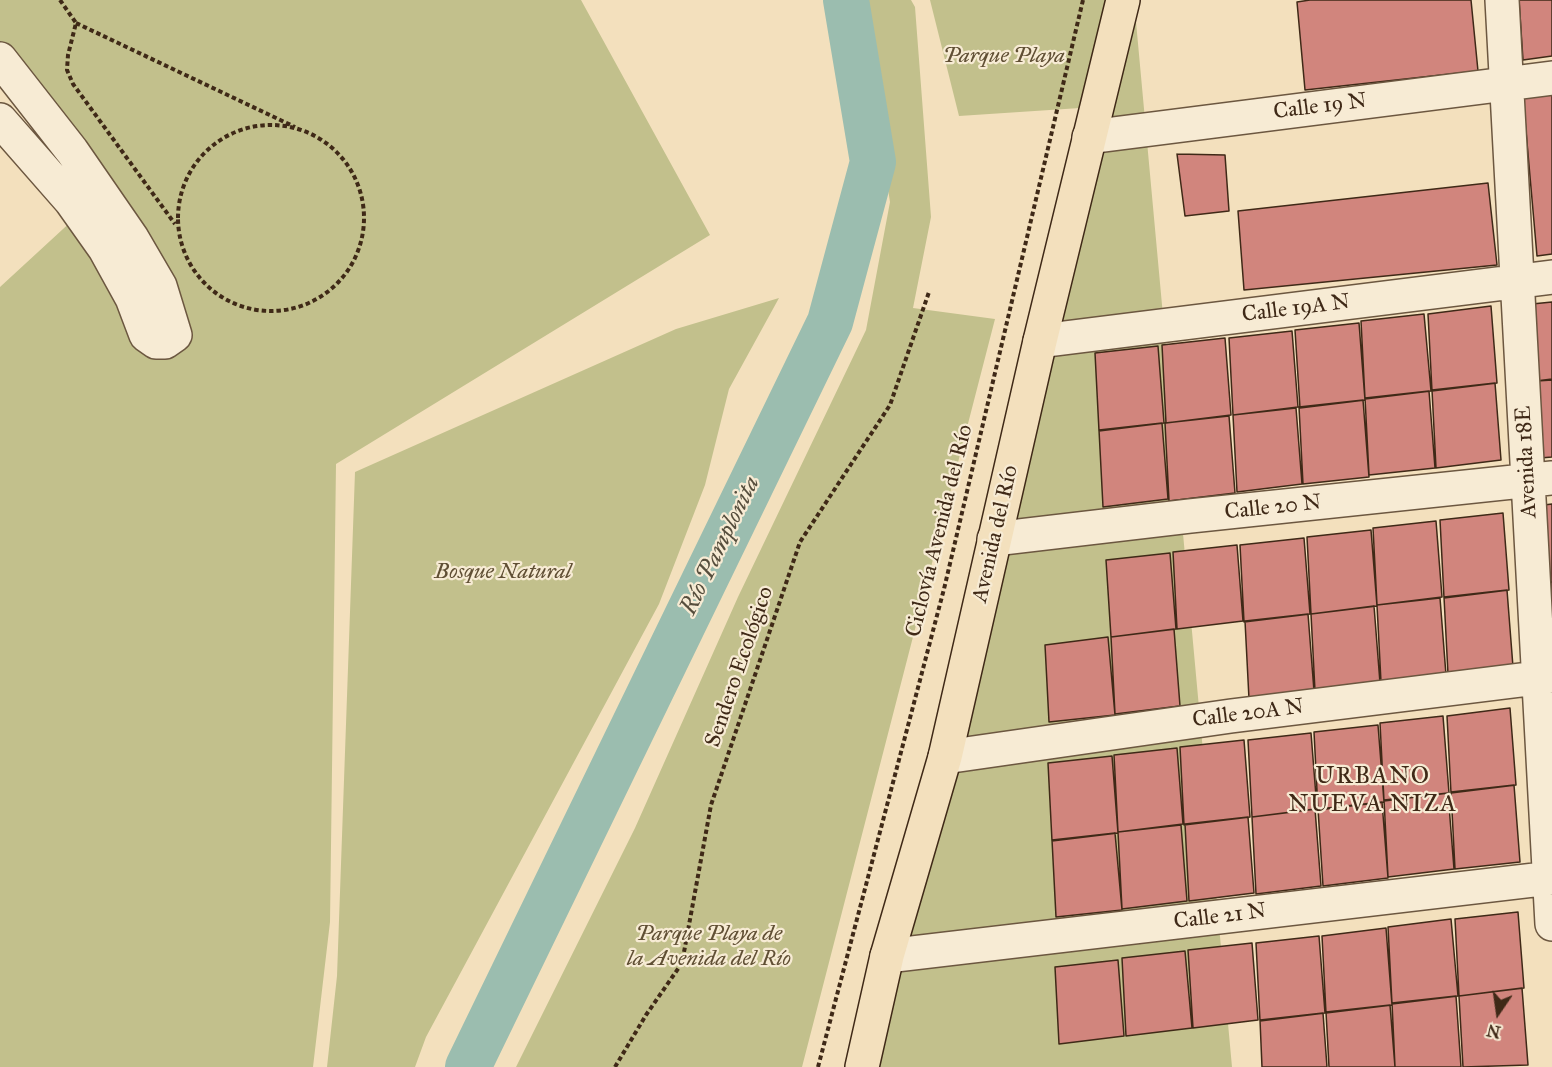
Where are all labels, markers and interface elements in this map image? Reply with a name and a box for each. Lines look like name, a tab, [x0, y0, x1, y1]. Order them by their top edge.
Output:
park label: Parque Playa	[943, 44, 1065, 70]
street label: Calle 19 N	[1272, 88, 1368, 126]
street label: Calle 19A N	[1241, 289, 1351, 329]
street label: Avenida 18E	[1511, 405, 1543, 519]
street label: Ciclovía Avenida del Río	[901, 422, 979, 640]
street label: Avenida del Río	[967, 463, 1025, 605]
water label: Río Pamplonita	[675, 472, 767, 620]
street label: Calle 20 N	[1223, 490, 1323, 526]
park label: Bosque Natural	[435, 560, 571, 586]
street label: Sendero Ecológico	[700, 583, 780, 751]
street label: Calle 20A N	[1191, 694, 1305, 734]
district label: URBANO NUEVA NIZA	[1288, 763, 1458, 819]
street label: Calle 21 N	[1172, 898, 1268, 936]
park label: Parque Playa de la Avenida del Río	[627, 922, 791, 974]
north arrow	[1468, 983, 1528, 1043]
text: N	[1485, 1020, 1503, 1042]

